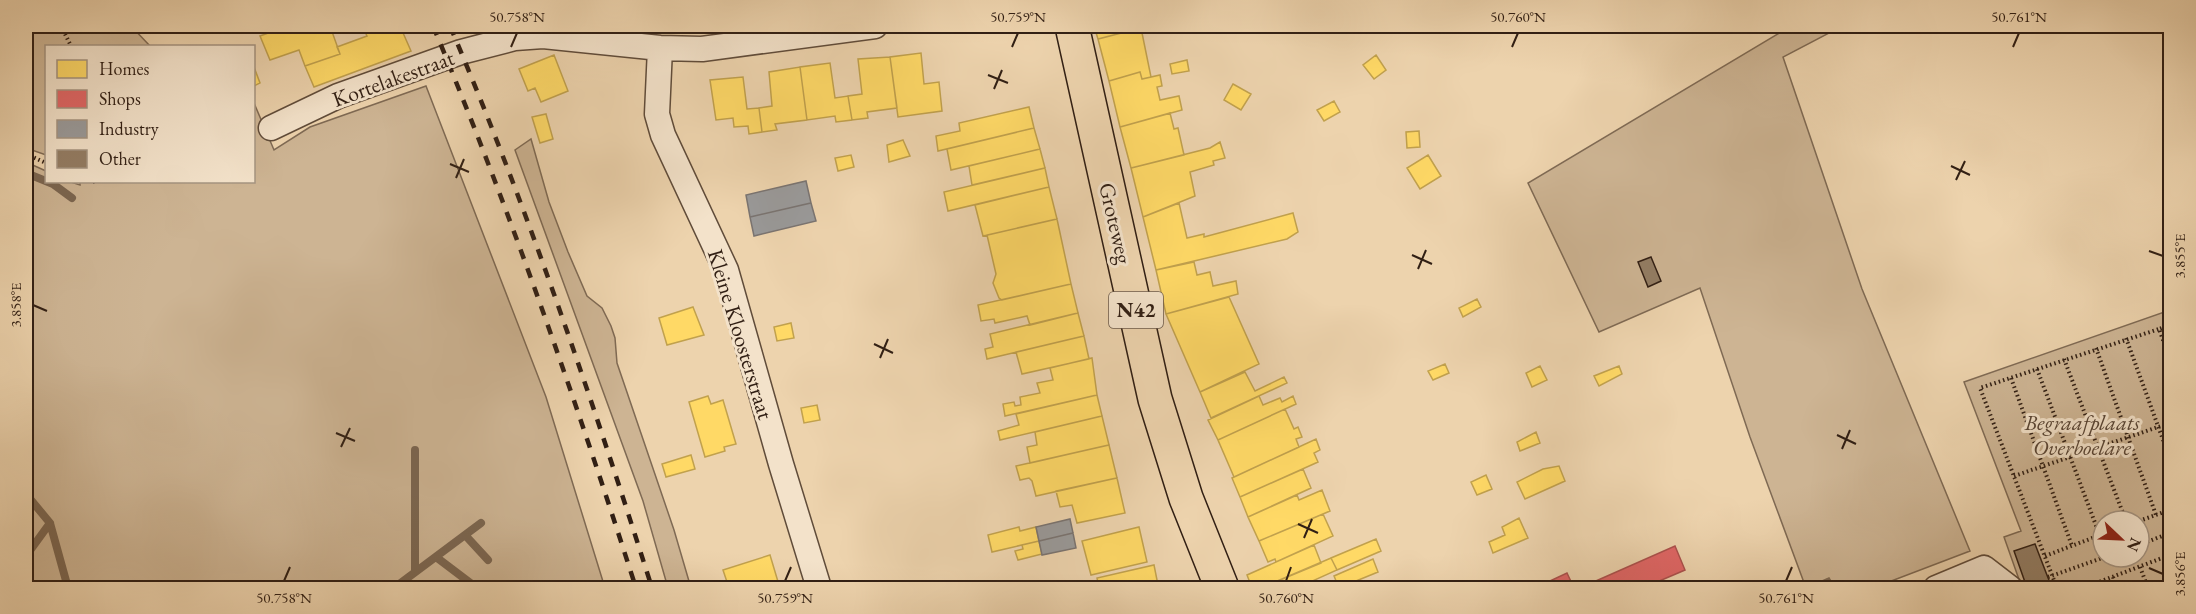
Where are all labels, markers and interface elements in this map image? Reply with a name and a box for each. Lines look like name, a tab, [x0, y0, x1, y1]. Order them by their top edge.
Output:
text: 50.758°N	[489, 7, 545, 26]
text: 50.759°N	[990, 7, 1046, 26]
text: 50.760°N	[1490, 7, 1546, 26]
text: 50.761°N	[1991, 7, 2047, 26]
street label: Kortelakestraat	[328, 43, 458, 114]
legend	[45, 45, 255, 183]
text: Homes	[99, 57, 150, 80]
text: Shops	[99, 87, 141, 110]
text: Industry	[99, 117, 159, 140]
text: Other	[99, 147, 141, 170]
street label: Groteweg	[1092, 180, 1139, 267]
text: 3.855°E	[2170, 233, 2189, 279]
street label: Kleine Kloosterstraat	[701, 245, 780, 423]
text: 3.858°E	[6, 282, 25, 328]
road number: N42	[1109, 292, 1163, 328]
park label: Begraafplaats Overboelare	[2024, 408, 2140, 462]
north arrow	[2091, 509, 2151, 569]
text: N	[2122, 535, 2147, 555]
text: 3.856°E	[2170, 551, 2189, 597]
text: 50.758°N	[256, 588, 312, 607]
text: 50.759°N	[757, 588, 813, 607]
text: 50.760°N	[1258, 588, 1314, 607]
text: 50.761°N	[1758, 588, 1814, 607]

